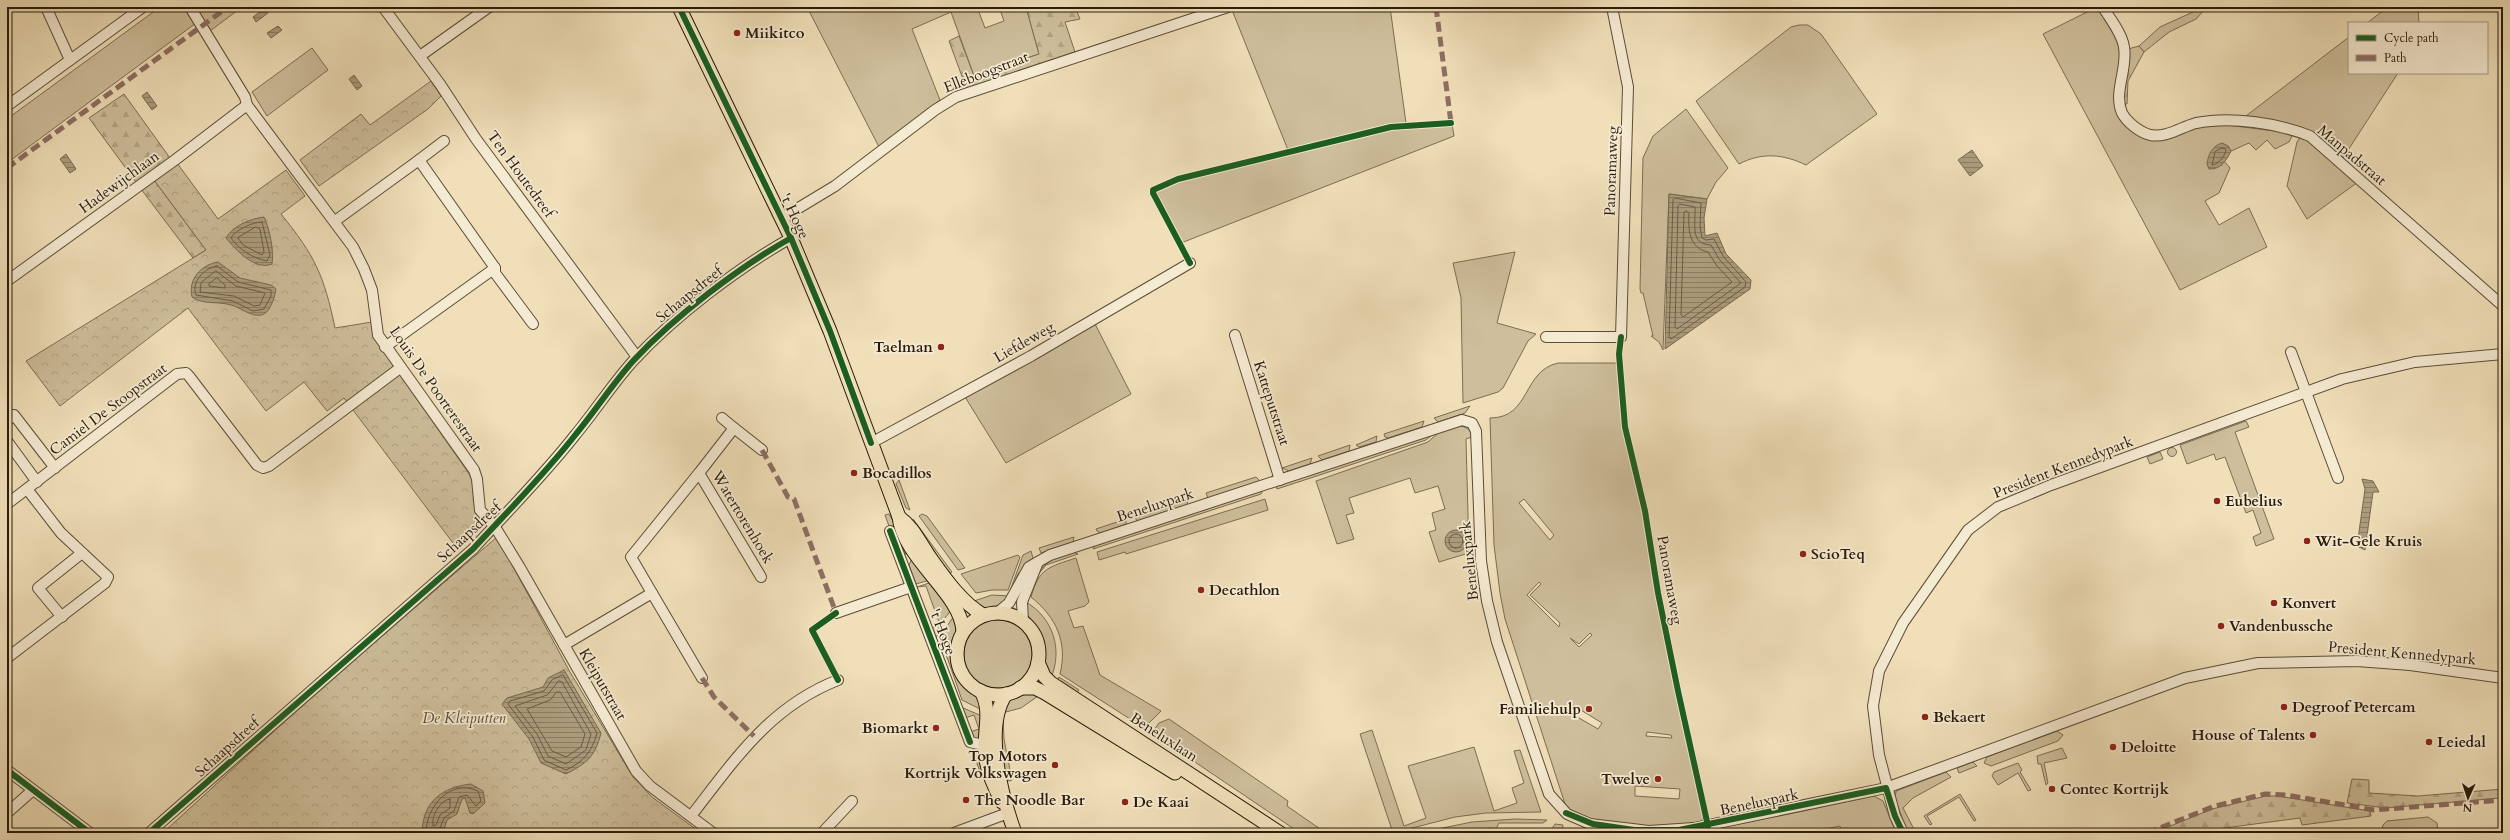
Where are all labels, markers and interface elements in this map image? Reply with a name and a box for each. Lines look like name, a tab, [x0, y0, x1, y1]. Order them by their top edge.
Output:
legend	[2348, 22, 2488, 74]
place label: Miikitco	[745, 23, 805, 43]
marker: Miikitco	[732, 28, 742, 38]
text: Cycle path	[2384, 30, 2439, 46]
street label: Elleboogstraat	[941, 47, 1032, 97]
text: Path	[2384, 50, 2407, 66]
street label: Manpadstraat	[2313, 120, 2391, 190]
street label: Panoramaweg	[1599, 125, 1623, 217]
street label: Ten Houtedreef	[483, 127, 561, 223]
street label: Hadewijchlaan	[75, 146, 164, 218]
street label: 't Hoge	[776, 190, 814, 242]
street label: Schaapsdreef	[652, 259, 728, 327]
street label: Liefdeweg	[990, 316, 1058, 367]
street label: Louis De Poorterestraat	[385, 322, 487, 456]
place label: Taelman	[874, 337, 933, 357]
marker: Taelman	[936, 342, 946, 352]
street label: Camiel De Stoopstraat	[45, 358, 171, 460]
street label: Katteputstraat	[1249, 358, 1295, 448]
street label: President Kennedypark	[1990, 431, 2136, 503]
place label: Bocadillos	[862, 463, 932, 483]
street label: Watertorenhoek	[707, 466, 779, 567]
marker: Bocadillos	[849, 468, 859, 478]
street label: Beneluxpark	[1114, 483, 1196, 527]
place label: Eubelius	[2225, 491, 2282, 511]
street label: Schaapsdreef	[433, 496, 507, 567]
marker: Eubelius	[2212, 496, 2222, 506]
street label: Beneluxpark	[1455, 520, 1483, 602]
place label: Wit-Gele Kruis	[2314, 531, 2422, 551]
street label: Panoramaweg	[1652, 534, 1688, 627]
marker: Wit-Gele Kruis	[2302, 536, 2312, 546]
place label: ScioTeq	[1811, 544, 1865, 564]
marker: ScioTeq	[1798, 549, 1808, 559]
place label: Decathlon	[1209, 580, 1280, 600]
marker: Decathlon	[1196, 585, 1206, 595]
place label: Konvert	[2282, 593, 2337, 613]
marker: Konvert	[2269, 598, 2279, 608]
street label: 't Hoge	[925, 606, 961, 658]
place label: Vandenbussche	[2229, 616, 2333, 636]
marker: Vandenbussche	[2216, 621, 2226, 631]
street label: President Kennedypark	[2327, 637, 2477, 669]
street label: Kleiputstraat	[574, 644, 632, 724]
place label: Degroof Petercam	[2292, 697, 2416, 717]
place label: Familiehulp	[1499, 699, 1581, 719]
marker: Degroof Petercam	[2279, 702, 2289, 712]
marker: Familiehulp	[1584, 704, 1594, 714]
place label: Bekaert	[1933, 707, 1986, 727]
park label: De Kleiputten	[422, 708, 506, 728]
street label: Beneluxlaan	[1126, 708, 1202, 767]
street label: Schaapsdreef	[191, 711, 265, 781]
marker: Bekaert	[1920, 712, 1930, 722]
place label: Biomarkt	[862, 718, 929, 738]
marker: Biomarkt	[931, 723, 941, 733]
place label: House of Talents	[2192, 725, 2305, 745]
marker: House of Talents	[2308, 730, 2318, 740]
place label: Leiedal	[2437, 732, 2486, 752]
place label: Deloitte	[2121, 737, 2177, 757]
marker: Leiedal	[2424, 737, 2434, 747]
marker: Deloitte	[2108, 742, 2118, 752]
place label: Top Motors Kortrijk Volkswagen	[904, 746, 1047, 783]
marker: Top Motors Kortrijk Volkswagen	[1050, 760, 1060, 770]
place label: Twelve	[1601, 769, 1650, 789]
marker: Twelve	[1653, 774, 1663, 784]
north arrow	[2448, 778, 2488, 818]
place label: Contec Kortrijk	[2060, 779, 2170, 799]
street label: Beneluxpark	[1718, 784, 1800, 820]
marker: Contec Kortrijk	[2047, 784, 2057, 794]
place label: The Noodle Bar	[974, 790, 1086, 810]
place label: De Kaai	[1133, 792, 1189, 812]
marker: The Noodle Bar	[961, 795, 971, 805]
marker: De Kaai	[1120, 797, 1130, 807]
text: N	[2462, 800, 2473, 815]

